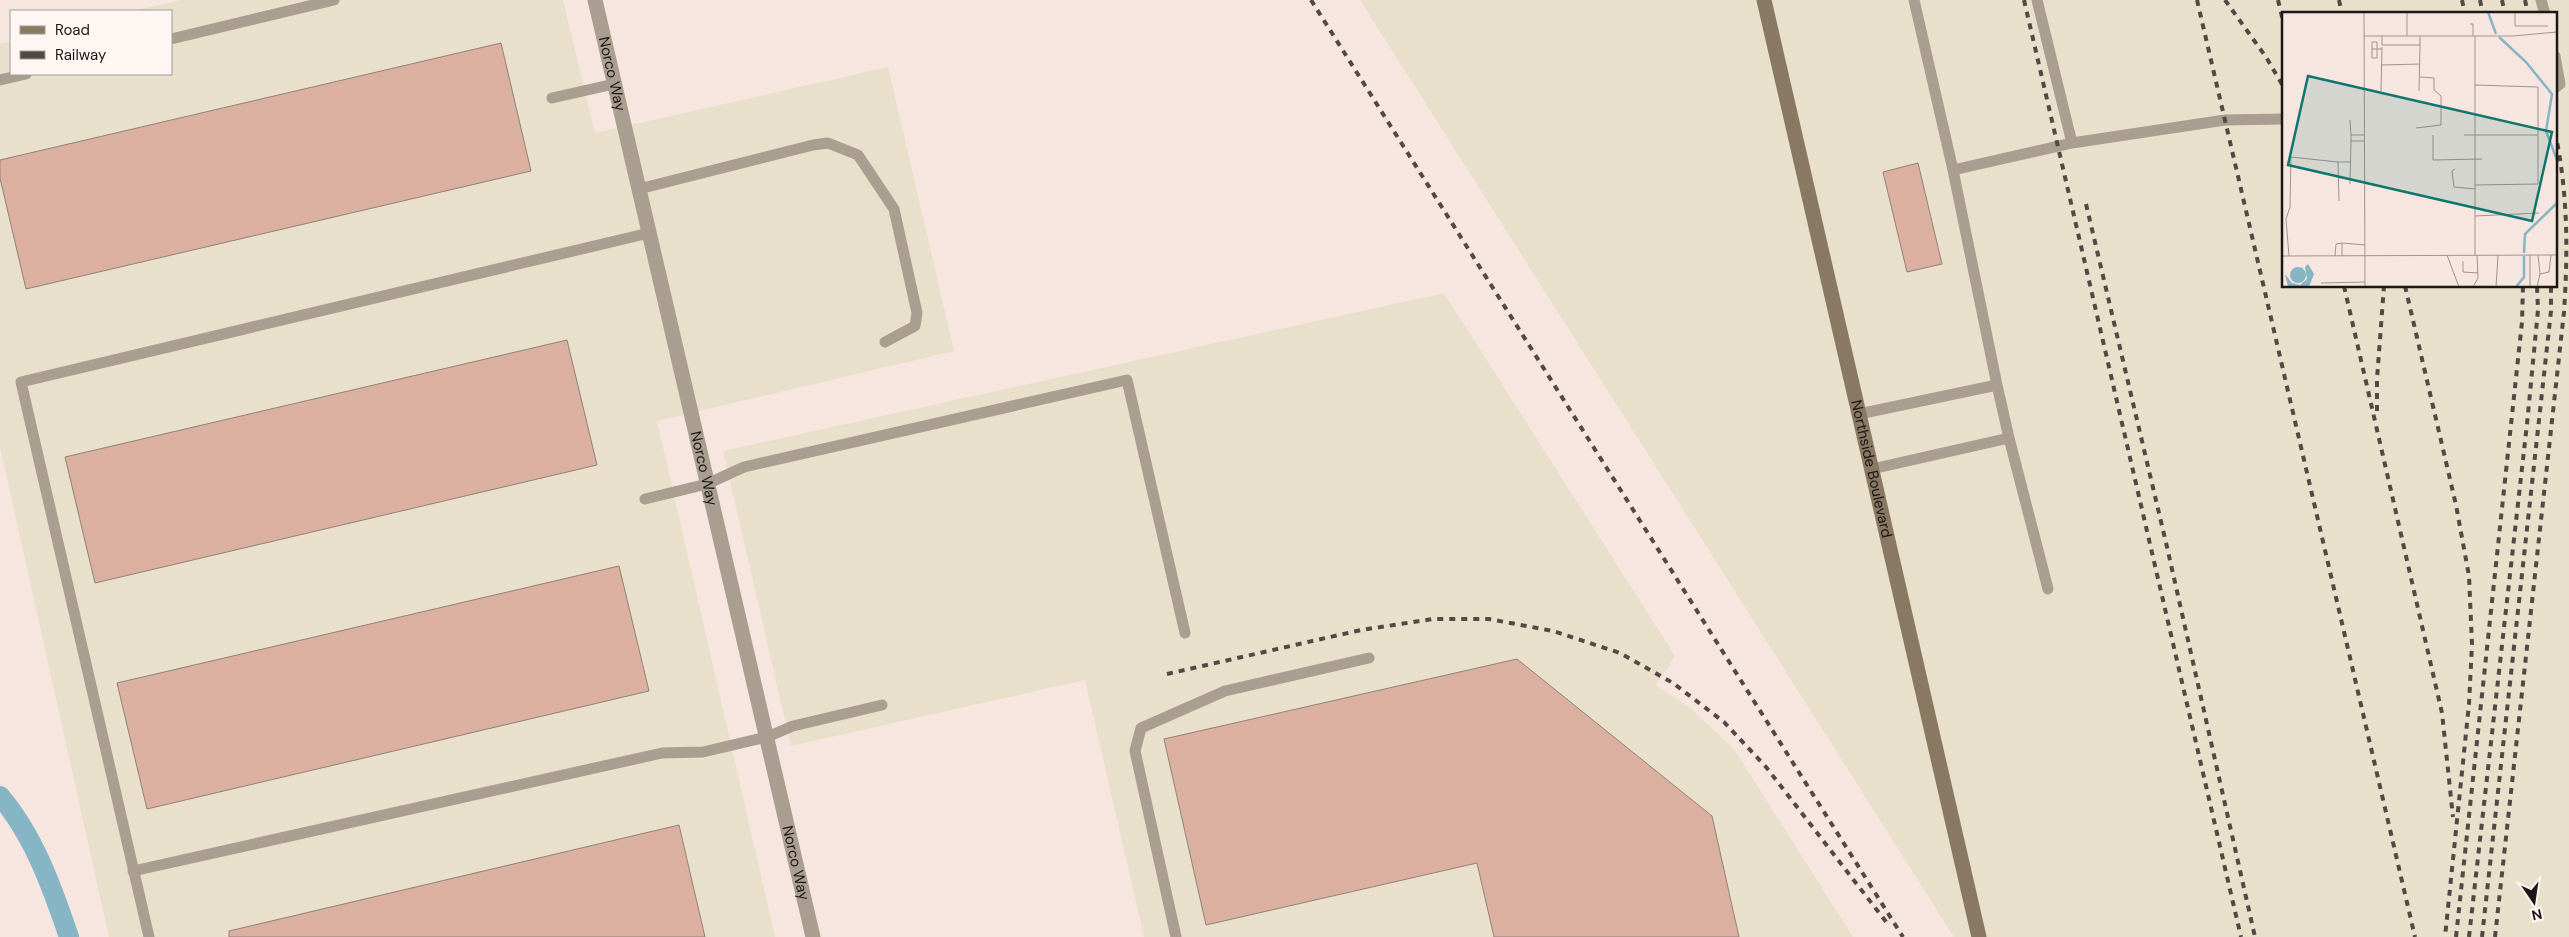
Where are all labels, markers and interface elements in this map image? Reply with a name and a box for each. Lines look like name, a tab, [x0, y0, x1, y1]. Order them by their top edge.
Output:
legend	[10, 10, 172, 75]
inset map	[2282, 12, 2556, 288]
text: Road	[55, 20, 90, 40]
street label: Norco Way	[594, 35, 631, 114]
text: Railway	[55, 45, 107, 65]
street label: Northside Boulevard	[1846, 398, 1897, 540]
street label: Norco Way	[686, 429, 723, 508]
street label: Norco Way	[777, 824, 814, 903]
north arrow	[2509, 877, 2559, 927]
text: N	[2530, 905, 2544, 925]

